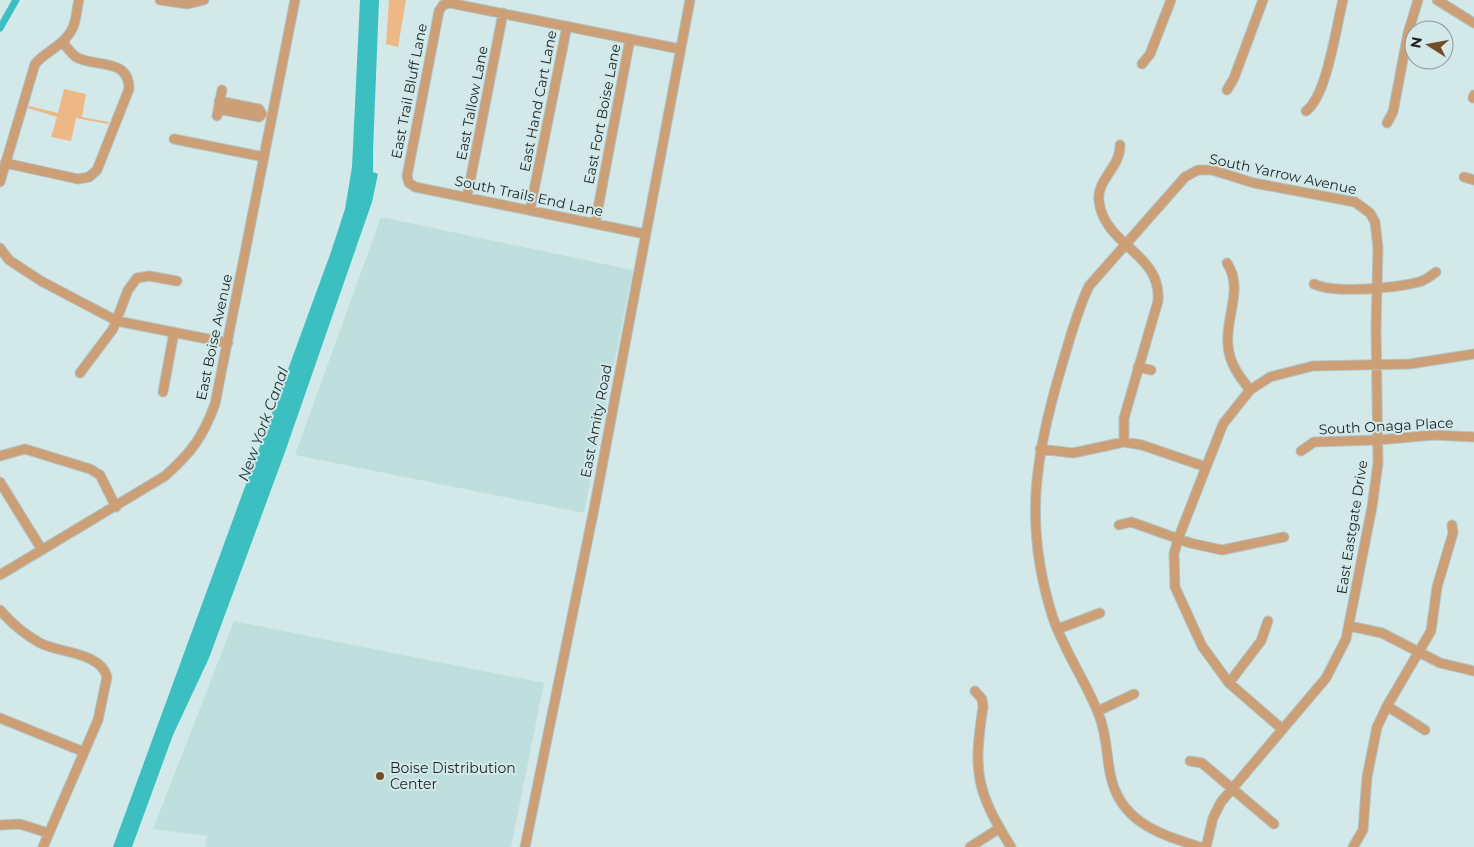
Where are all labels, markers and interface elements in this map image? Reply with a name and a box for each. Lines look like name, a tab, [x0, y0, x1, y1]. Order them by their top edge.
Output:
north arrow	[1404, 20, 1454, 70]
street label: East Trail Bluff Lane	[387, 22, 431, 160]
street label: East Hand Cart Lane	[515, 29, 561, 173]
text: N	[1406, 35, 1426, 50]
street label: East Fort Boise Lane	[580, 42, 624, 186]
street label: East Tallow Lane	[452, 44, 492, 162]
street label: South Yarrow Avenue	[1208, 150, 1358, 198]
street label: South Trails End Lane	[453, 171, 605, 221]
street label: East Boise Avenue	[192, 272, 236, 402]
street label: East Amity Road	[576, 363, 616, 479]
water label: New York Canal	[234, 364, 292, 484]
street label: South Onaga Place	[1318, 413, 1454, 439]
street label: East Eastgate Drive	[1333, 459, 1371, 595]
place label: Boise Distribution Center	[390, 759, 516, 793]
marker: Boise Distribution Center	[374, 770, 386, 782]

